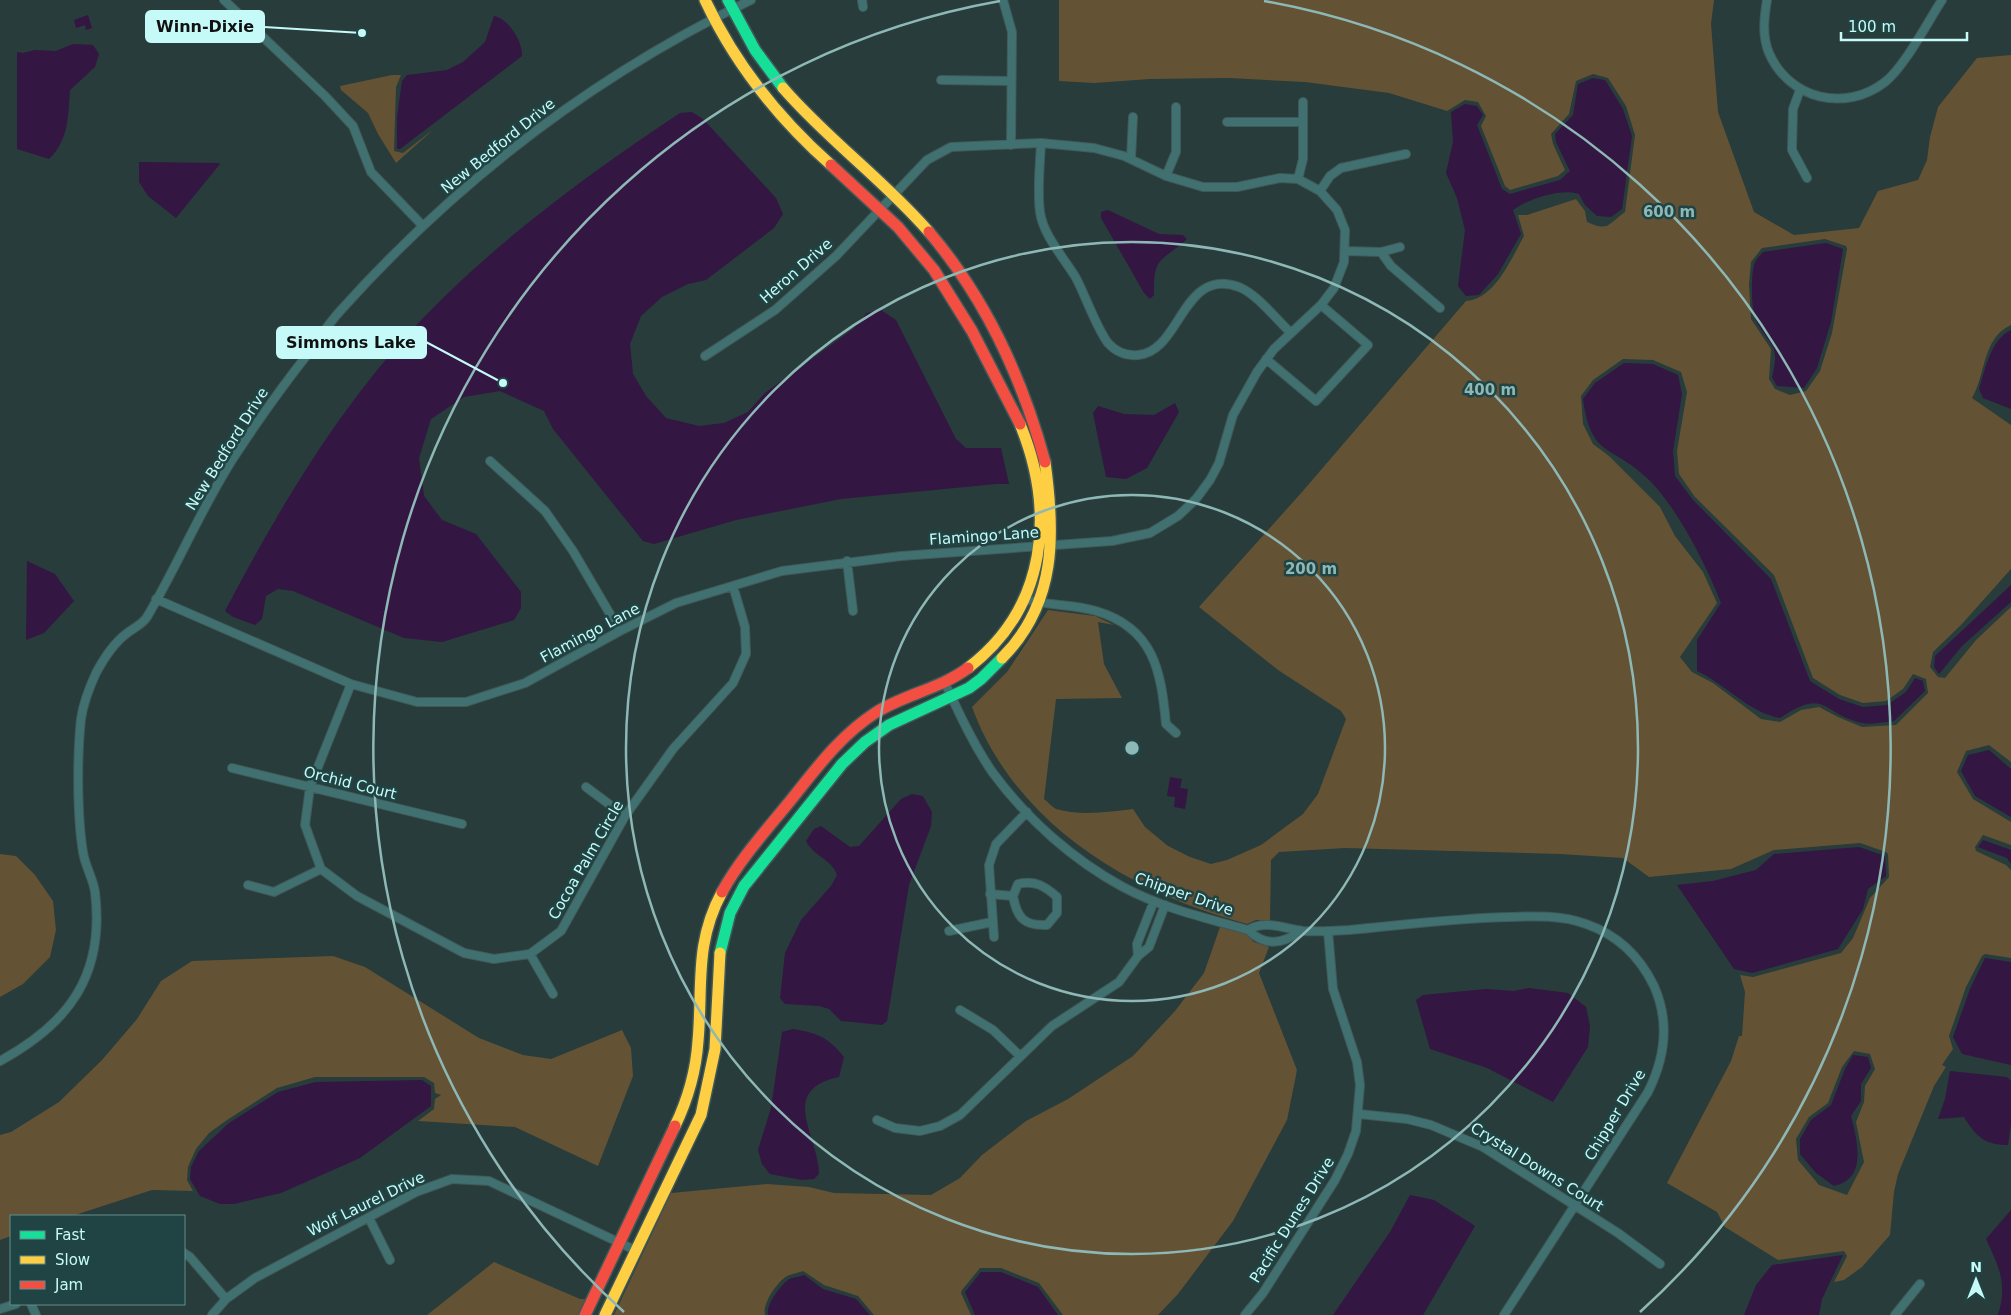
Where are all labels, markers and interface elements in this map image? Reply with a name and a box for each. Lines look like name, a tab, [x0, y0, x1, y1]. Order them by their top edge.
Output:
scale bar	[1841, 10, 1967, 42]
callout: Winn-Dixie	[146, 11, 264, 42]
text: Winn-Dixie	[156, 17, 254, 36]
text: 100 m	[1848, 18, 1896, 36]
street label: New Bedford Drive	[437, 95, 559, 197]
text: 600 m	[1643, 203, 1695, 221]
street label: Heron Drive	[756, 235, 836, 307]
callout: Simmons Lake	[277, 327, 426, 358]
text: Simmons Lake	[286, 333, 416, 352]
text: 400 m	[1464, 381, 1516, 399]
street label: New Bedford Drive	[182, 384, 272, 514]
street label: Flamingo Lane	[928, 523, 1040, 549]
text: 200 m	[1285, 560, 1337, 578]
street label: Flamingo Lane	[537, 599, 643, 667]
centre of rings	[1123, 739, 1141, 757]
street label: Orchid Court	[302, 763, 398, 803]
street label: Cocoa Palm Circle	[545, 797, 627, 923]
street label: Chipper Drive	[1132, 869, 1236, 919]
street label: Chipper Drive	[1581, 1066, 1649, 1164]
street label: Crystal Downs Court	[1467, 1119, 1607, 1215]
street label: Pacific Dunes Drive	[1246, 1154, 1338, 1286]
street label: Wolf Laurel Drive	[304, 1168, 428, 1240]
legend	[10, 1215, 185, 1305]
text: Fast	[55, 1226, 85, 1244]
text: Slow	[55, 1251, 90, 1269]
north arrow	[1951, 1255, 2001, 1305]
text: N	[1970, 1259, 1982, 1275]
text: Jam	[54, 1276, 83, 1294]

